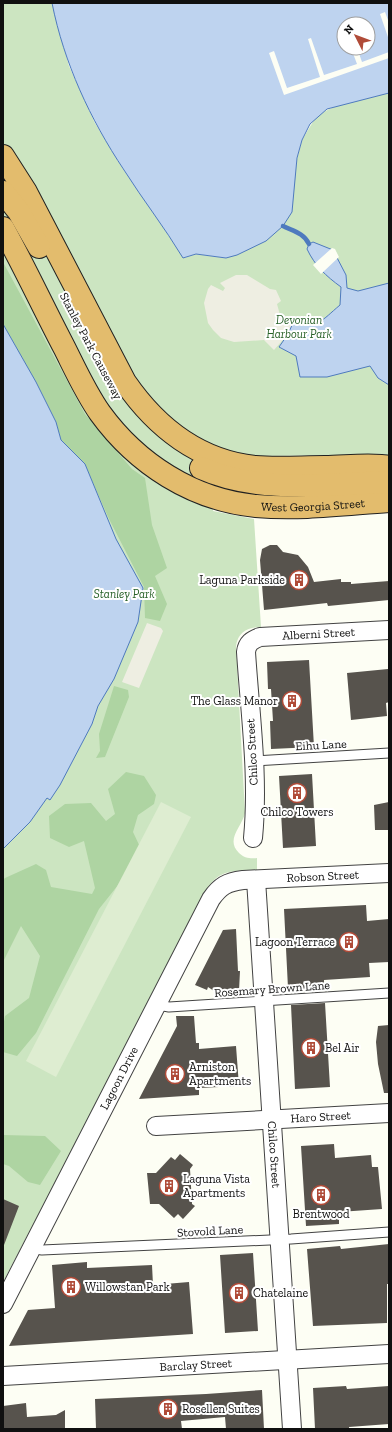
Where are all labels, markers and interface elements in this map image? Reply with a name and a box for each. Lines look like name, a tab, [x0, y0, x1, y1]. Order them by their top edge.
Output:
north arrow	[336, 16, 376, 56]
text: N	[341, 22, 357, 37]
street label: Stanley Park Causeway	[57, 290, 126, 403]
park label: Devonian Harbour Park	[266, 313, 332, 341]
street label: West Georgia Street	[261, 496, 366, 514]
building icon: Laguna Parkside	[288, 569, 310, 591]
place label: Laguna Parkside	[199, 573, 285, 587]
park label: Stanley Park	[93, 587, 155, 601]
street label: Alberni Street	[282, 625, 356, 643]
building icon: The Glass Manor	[281, 690, 303, 712]
place label: The Glass Manor	[191, 694, 278, 708]
street label: Chilco Street	[243, 718, 261, 786]
street label: Eihu Lane	[295, 737, 347, 753]
building icon: Chilco Towers	[286, 782, 308, 804]
place label: Chilco Towers	[261, 805, 333, 819]
street label: Robson Street	[286, 867, 360, 885]
building icon: Lagoon Terrace	[338, 931, 360, 953]
place label: Lagoon Terrace	[255, 935, 335, 949]
street label: Rosemary Brown Lane	[214, 978, 331, 1000]
building icon: Bel Air	[300, 1037, 322, 1059]
place label: Bel Air	[325, 1041, 360, 1055]
street label: Lagoon Drive	[97, 1044, 141, 1112]
place label: Arniston Apartments	[189, 1060, 251, 1088]
building icon: Arniston Apartments	[164, 1063, 186, 1085]
street label: Haro Street	[290, 1108, 352, 1125]
street label: Chilco Street	[265, 1120, 283, 1189]
place label: Laguna Vista Apartments	[183, 1172, 250, 1200]
building icon: Laguna Vista Apartments	[158, 1175, 180, 1197]
building icon: Brentwood	[310, 1184, 332, 1206]
place label: Brentwood	[292, 1207, 350, 1221]
street label: Stovold Lane	[177, 1222, 244, 1240]
building icon: Willowstan Park	[60, 1276, 82, 1298]
place label: Willowstan Park	[85, 1280, 171, 1294]
building icon: Chatelaine	[228, 1282, 250, 1304]
place label: Chatelaine	[253, 1286, 309, 1300]
street label: Barclay Street	[159, 1356, 233, 1374]
building icon: Rosellen Suites	[157, 1398, 179, 1420]
place label: Rosellen Suites	[182, 1402, 260, 1416]

